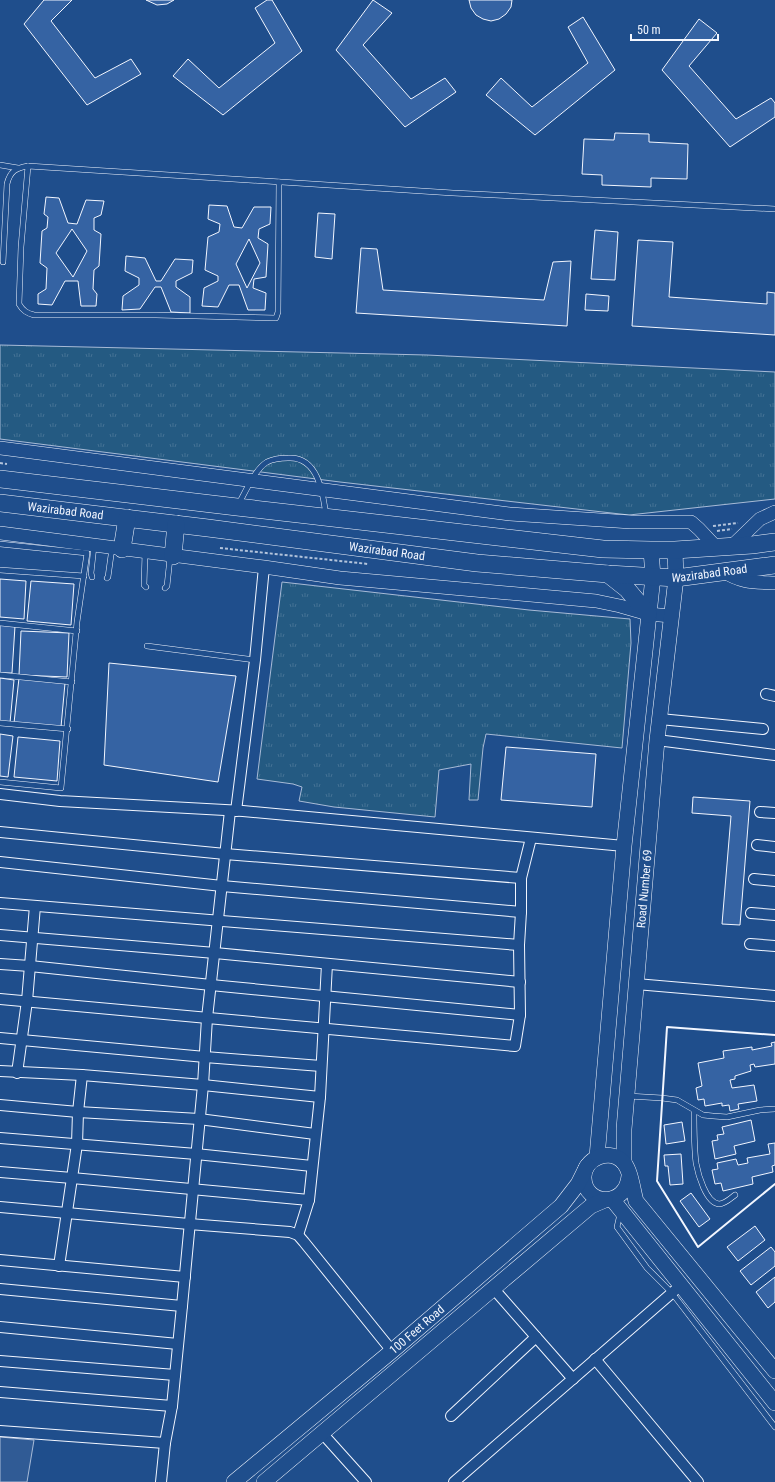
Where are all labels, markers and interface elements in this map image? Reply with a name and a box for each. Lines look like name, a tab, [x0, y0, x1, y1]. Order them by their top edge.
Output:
scale bar	[631, 16, 718, 42]
text: 50 m	[637, 23, 661, 37]
street label: Wazirabad Road	[27, 499, 104, 522]
street label: Wazirabad Road	[348, 539, 426, 563]
street label: Wazirabad Road	[671, 562, 748, 585]
street label: Road Number 69	[634, 849, 655, 929]
street label: 100 Feet Road	[387, 1302, 447, 1357]

